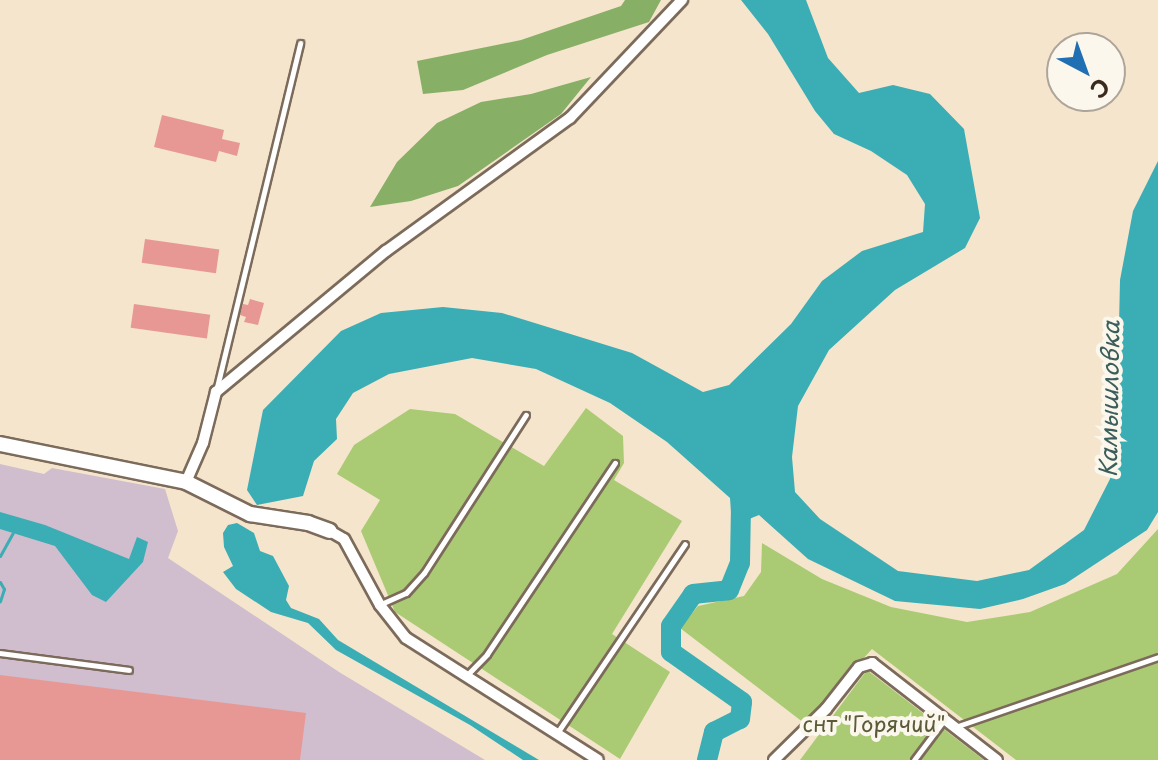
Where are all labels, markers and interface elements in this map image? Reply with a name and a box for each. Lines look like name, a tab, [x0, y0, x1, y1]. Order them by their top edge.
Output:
north arrow	[1046, 32, 1126, 112]
text: С	[1084, 71, 1118, 107]
water label: Камышловка	[1093, 320, 1125, 478]
park label: снт "Горячий"	[801, 710, 947, 736]

